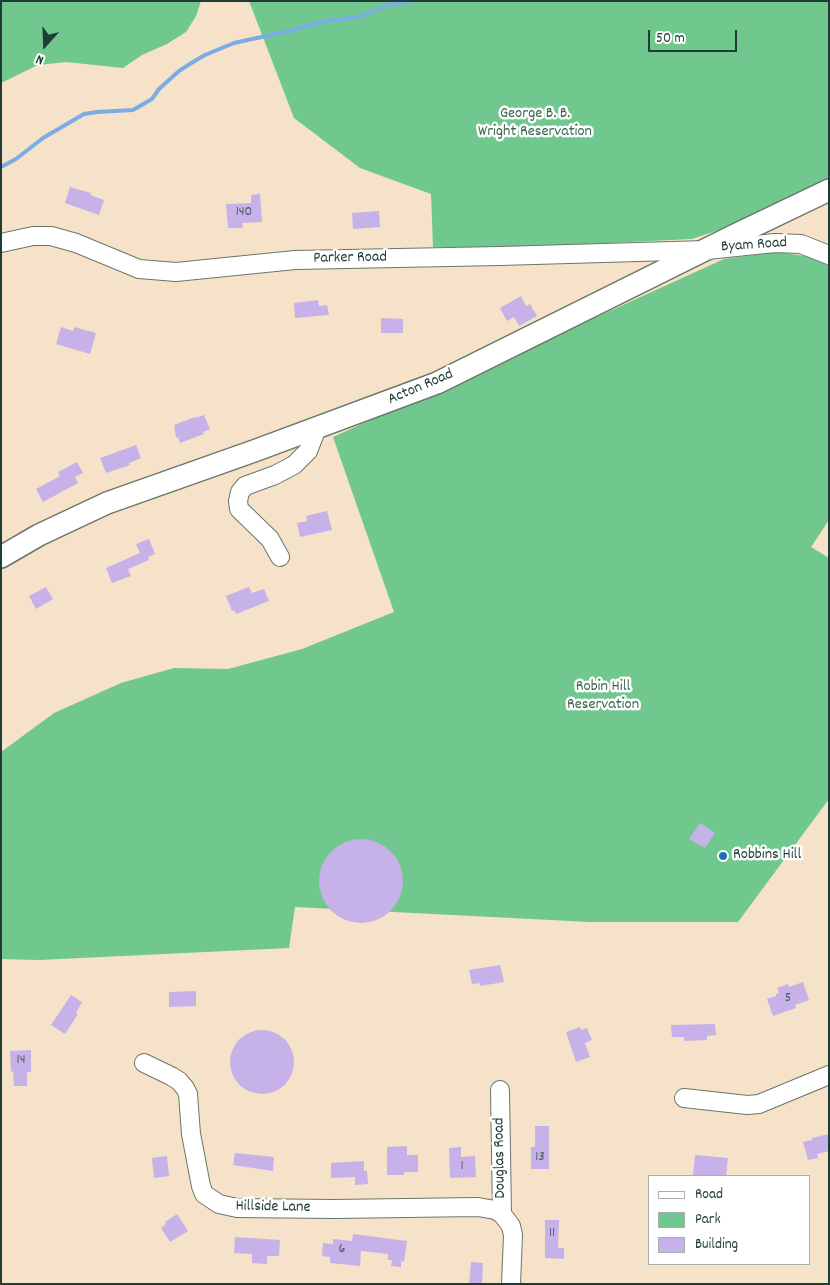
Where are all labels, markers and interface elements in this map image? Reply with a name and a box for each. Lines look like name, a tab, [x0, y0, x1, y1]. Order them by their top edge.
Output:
north arrow	[20, 20, 70, 70]
scale bar	[650, 20, 739, 52]
text: 50 m	[656, 28, 685, 50]
text: N	[33, 49, 47, 70]
park label: George B. B. Wright Reservation	[478, 105, 592, 143]
house number: 140	[236, 205, 252, 221]
street label: Byam Road	[720, 234, 788, 258]
street label: Parker Road	[313, 249, 387, 269]
street label: Acton Road	[385, 366, 457, 410]
park label: Robin Hill Reservation	[567, 678, 639, 716]
place label: Robbins Hill	[733, 846, 801, 866]
marker: Robbins Hill	[717, 850, 729, 862]
house number: 5	[785, 991, 791, 1007]
house number: 14	[17, 1053, 25, 1069]
street label: Douglas Road	[491, 1117, 511, 1199]
house number: 13	[535, 1150, 545, 1166]
house number: 1	[460, 1159, 464, 1175]
legend	[648, 1175, 810, 1265]
text: Road	[695, 1184, 723, 1206]
street label: Hillside Lane	[235, 1198, 311, 1218]
text: Park	[695, 1209, 721, 1231]
house number: 11	[549, 1226, 555, 1242]
text: Building	[695, 1234, 738, 1256]
house number: 6	[339, 1242, 345, 1258]

